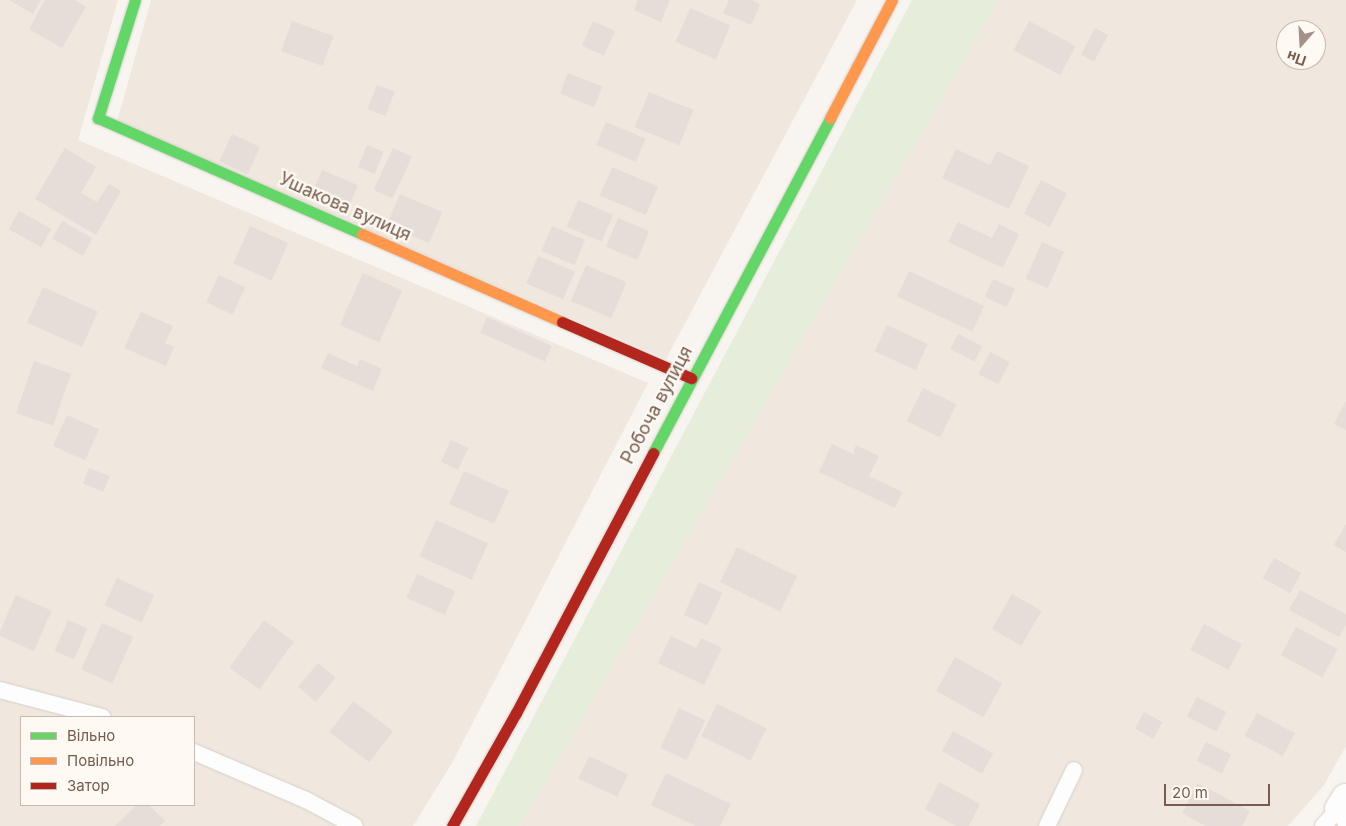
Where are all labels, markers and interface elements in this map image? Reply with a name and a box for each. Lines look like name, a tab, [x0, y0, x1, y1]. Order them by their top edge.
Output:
north arrow	[1276, 20, 1326, 70]
text: Пн	[1284, 48, 1308, 70]
street label: Ушакова вулиця	[276, 168, 414, 246]
street label: Робоча вулиця	[617, 342, 697, 468]
legend	[20, 716, 195, 806]
text: Вільно	[67, 726, 115, 745]
text: Повільно	[67, 751, 134, 770]
scale bar	[1166, 774, 1272, 806]
text: Затор	[67, 776, 110, 795]
text: 20 m	[1172, 783, 1208, 802]

